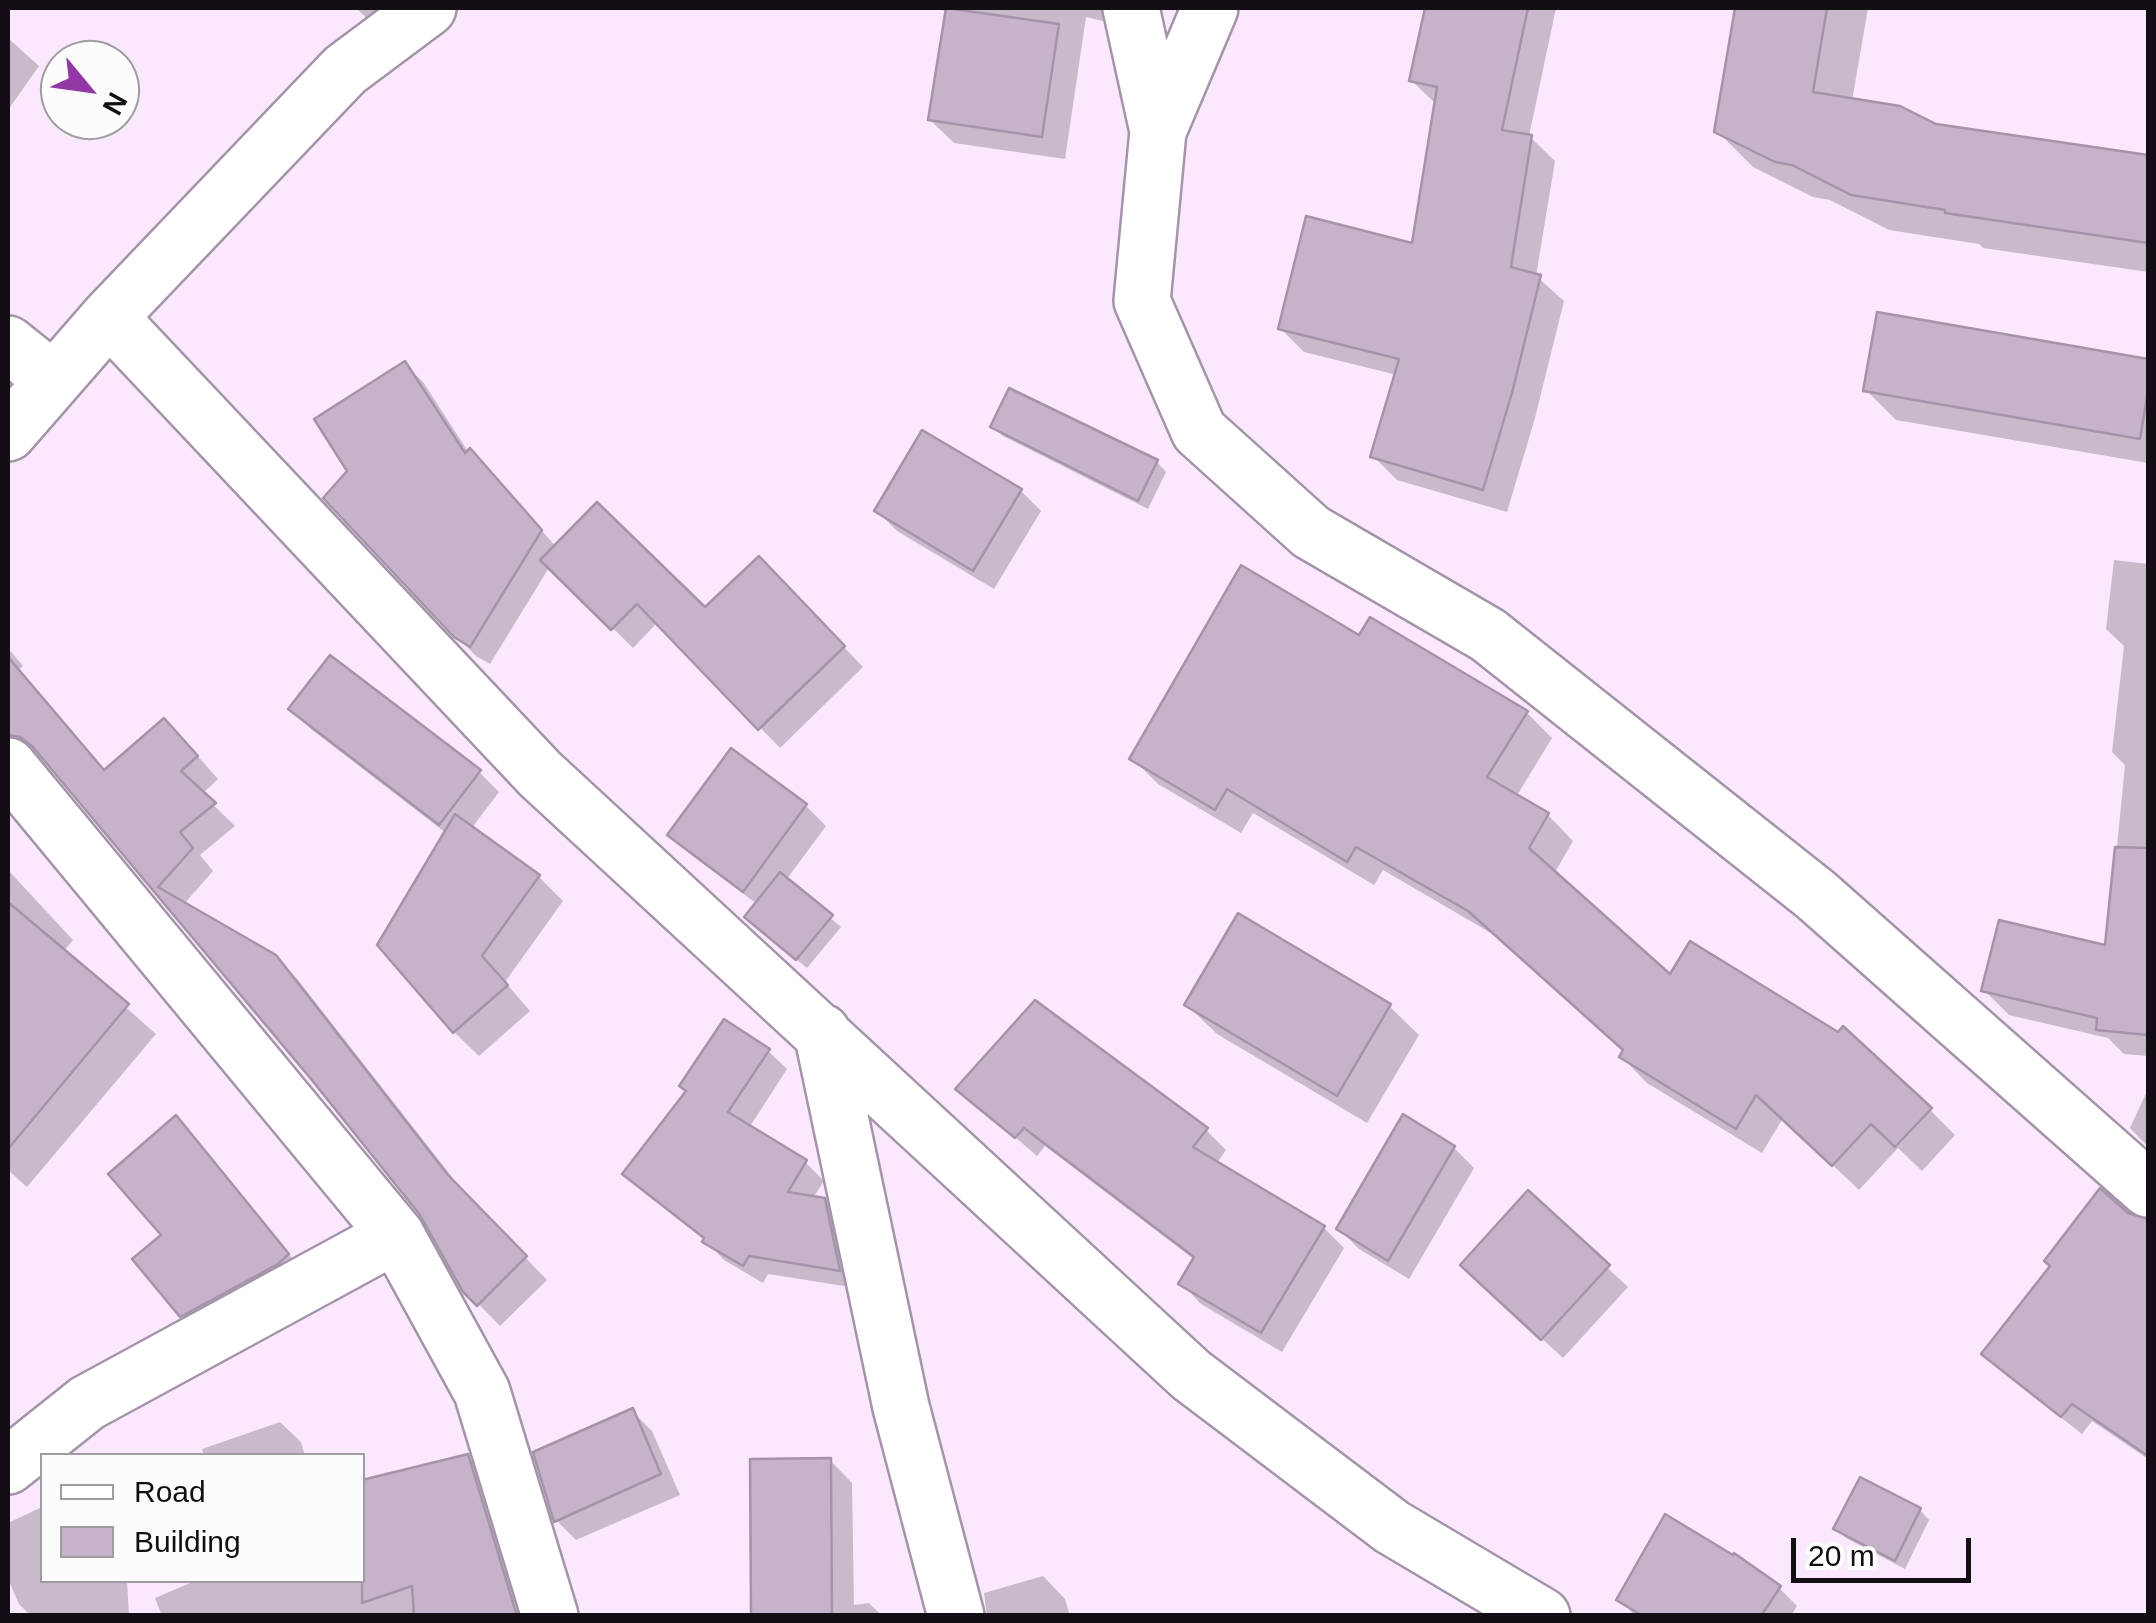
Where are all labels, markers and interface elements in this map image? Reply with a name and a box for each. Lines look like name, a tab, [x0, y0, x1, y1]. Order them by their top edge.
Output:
north arrow	[40, 40, 140, 140]
text: N	[96, 87, 133, 120]
legend	[40, 1453, 365, 1583]
text: Road	[134, 1475, 206, 1508]
scale bar	[1796, 1518, 1976, 1580]
text: Building	[134, 1525, 241, 1558]
text: 20 m	[1808, 1539, 1875, 1572]

